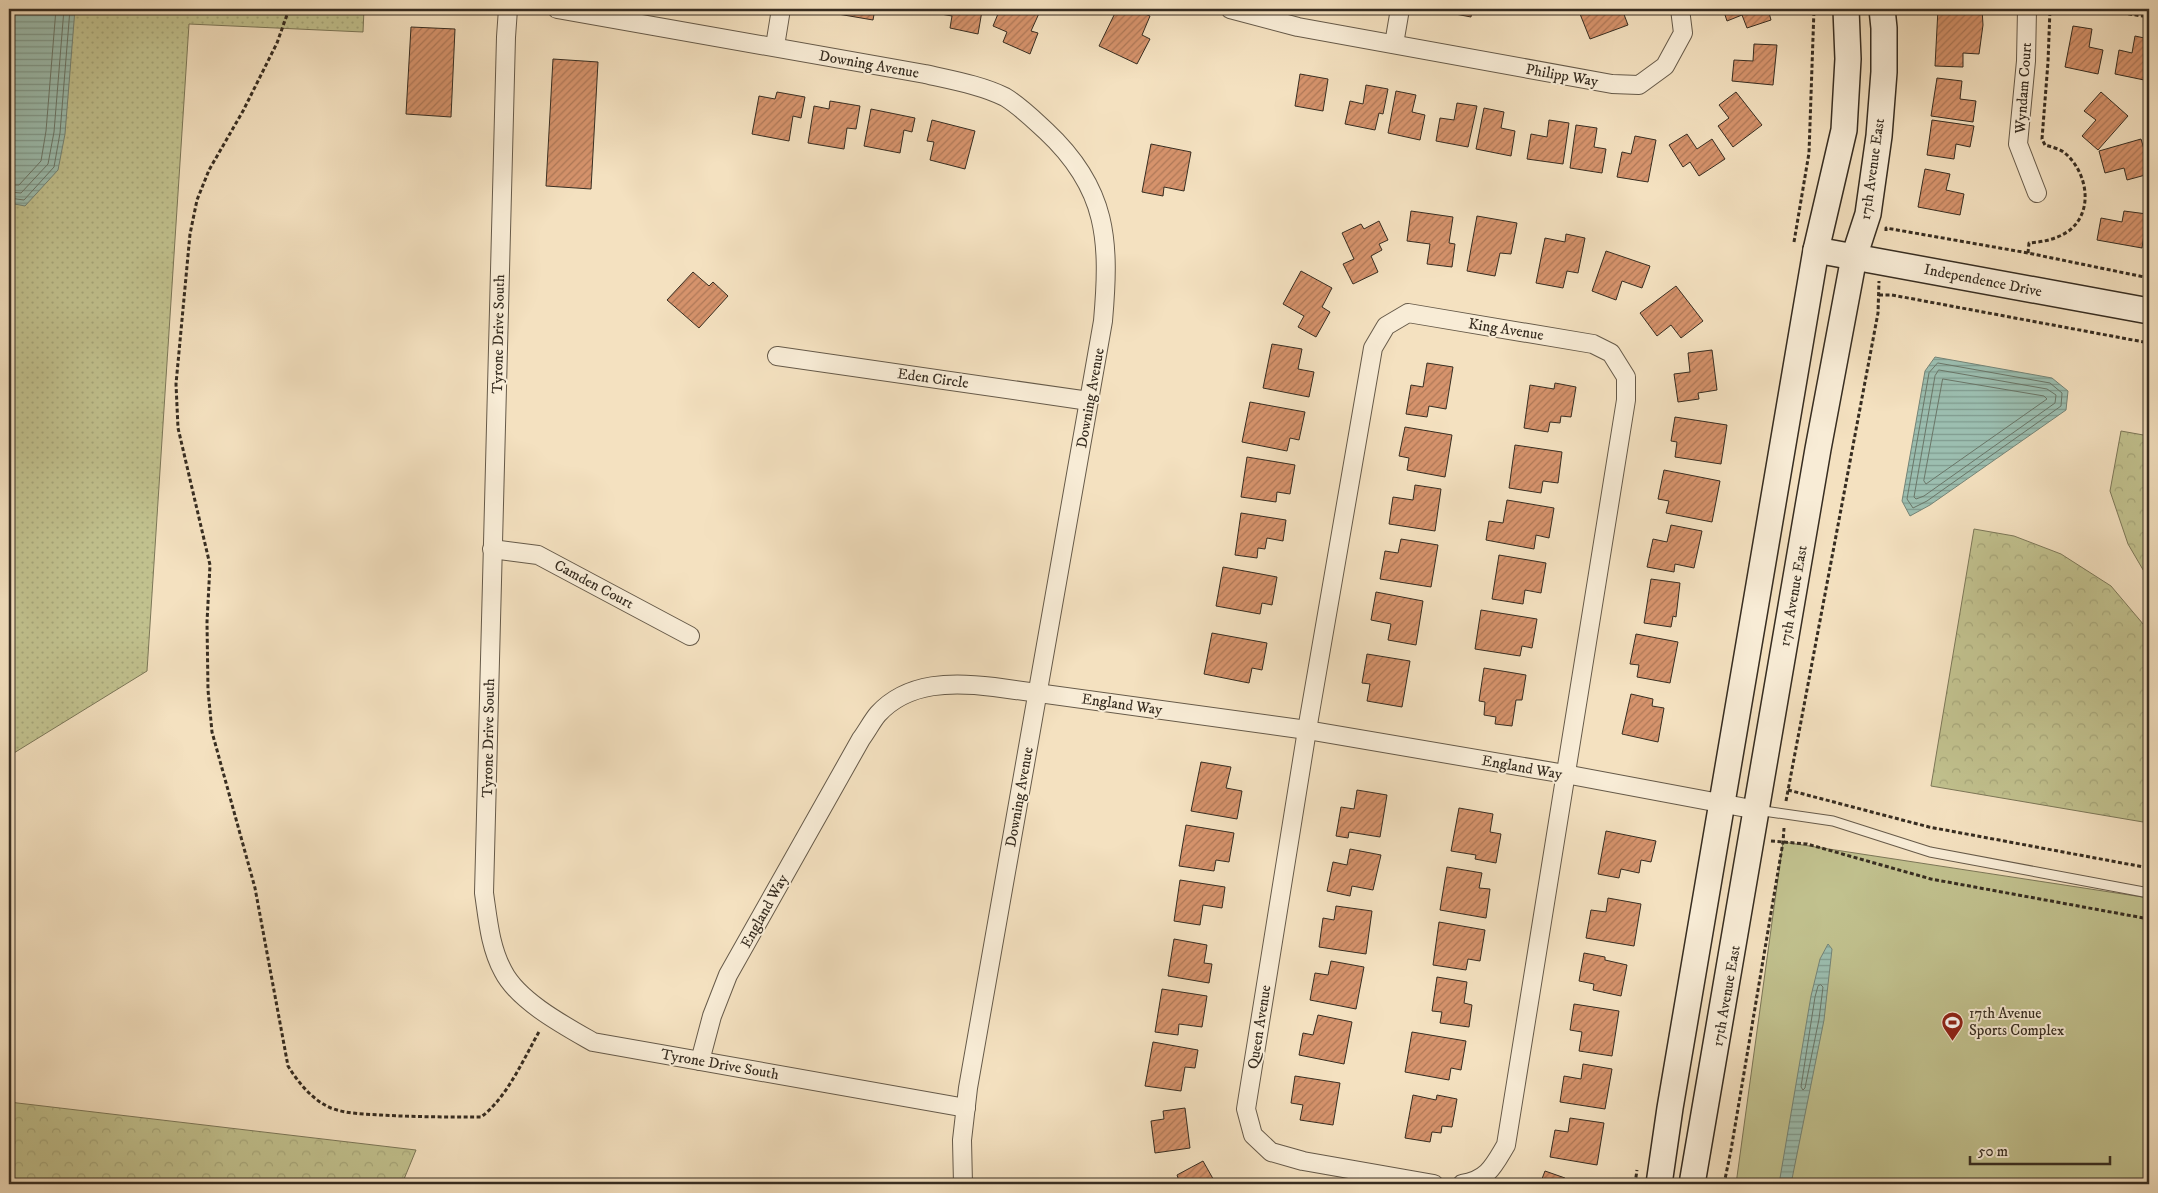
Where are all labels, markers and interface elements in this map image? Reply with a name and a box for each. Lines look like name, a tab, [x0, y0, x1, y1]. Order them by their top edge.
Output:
street label: Wyndam Court	[2011, 42, 2036, 135]
street label: Downing Avenue	[817, 46, 920, 83]
street label: Philipp Way	[1524, 60, 1601, 91]
street label: 17th Avenue East	[1856, 117, 1889, 221]
street label: Independence Drive	[1922, 260, 2044, 301]
street label: Tyrone Drive South	[488, 274, 509, 394]
street label: King Avenue	[1467, 314, 1545, 345]
street label: Downing Avenue	[1072, 347, 1109, 450]
street label: Eden Circle	[896, 364, 970, 393]
street label: 17th Avenue East	[1775, 544, 1812, 648]
street label: Camden Court	[551, 556, 637, 613]
street label: Tyrone Drive South	[478, 678, 499, 798]
street label: England Way	[1080, 689, 1164, 720]
street label: Downing Avenue	[1001, 746, 1038, 849]
street label: England Way	[1480, 751, 1565, 784]
street label: England Way	[736, 870, 793, 951]
street label: 17th Avenue East	[1708, 944, 1745, 1048]
street label: Queen Avenue	[1243, 984, 1276, 1071]
place label: 17th Avenue Sports Complex	[1969, 1004, 2065, 1040]
sports icon: 17th Avenue Sports Complex	[1941, 1010, 1965, 1041]
street label: Tyrone Drive South	[659, 1045, 781, 1084]
scale bar	[1970, 1133, 2110, 1165]
text: 50 m	[1978, 1142, 2008, 1161]

